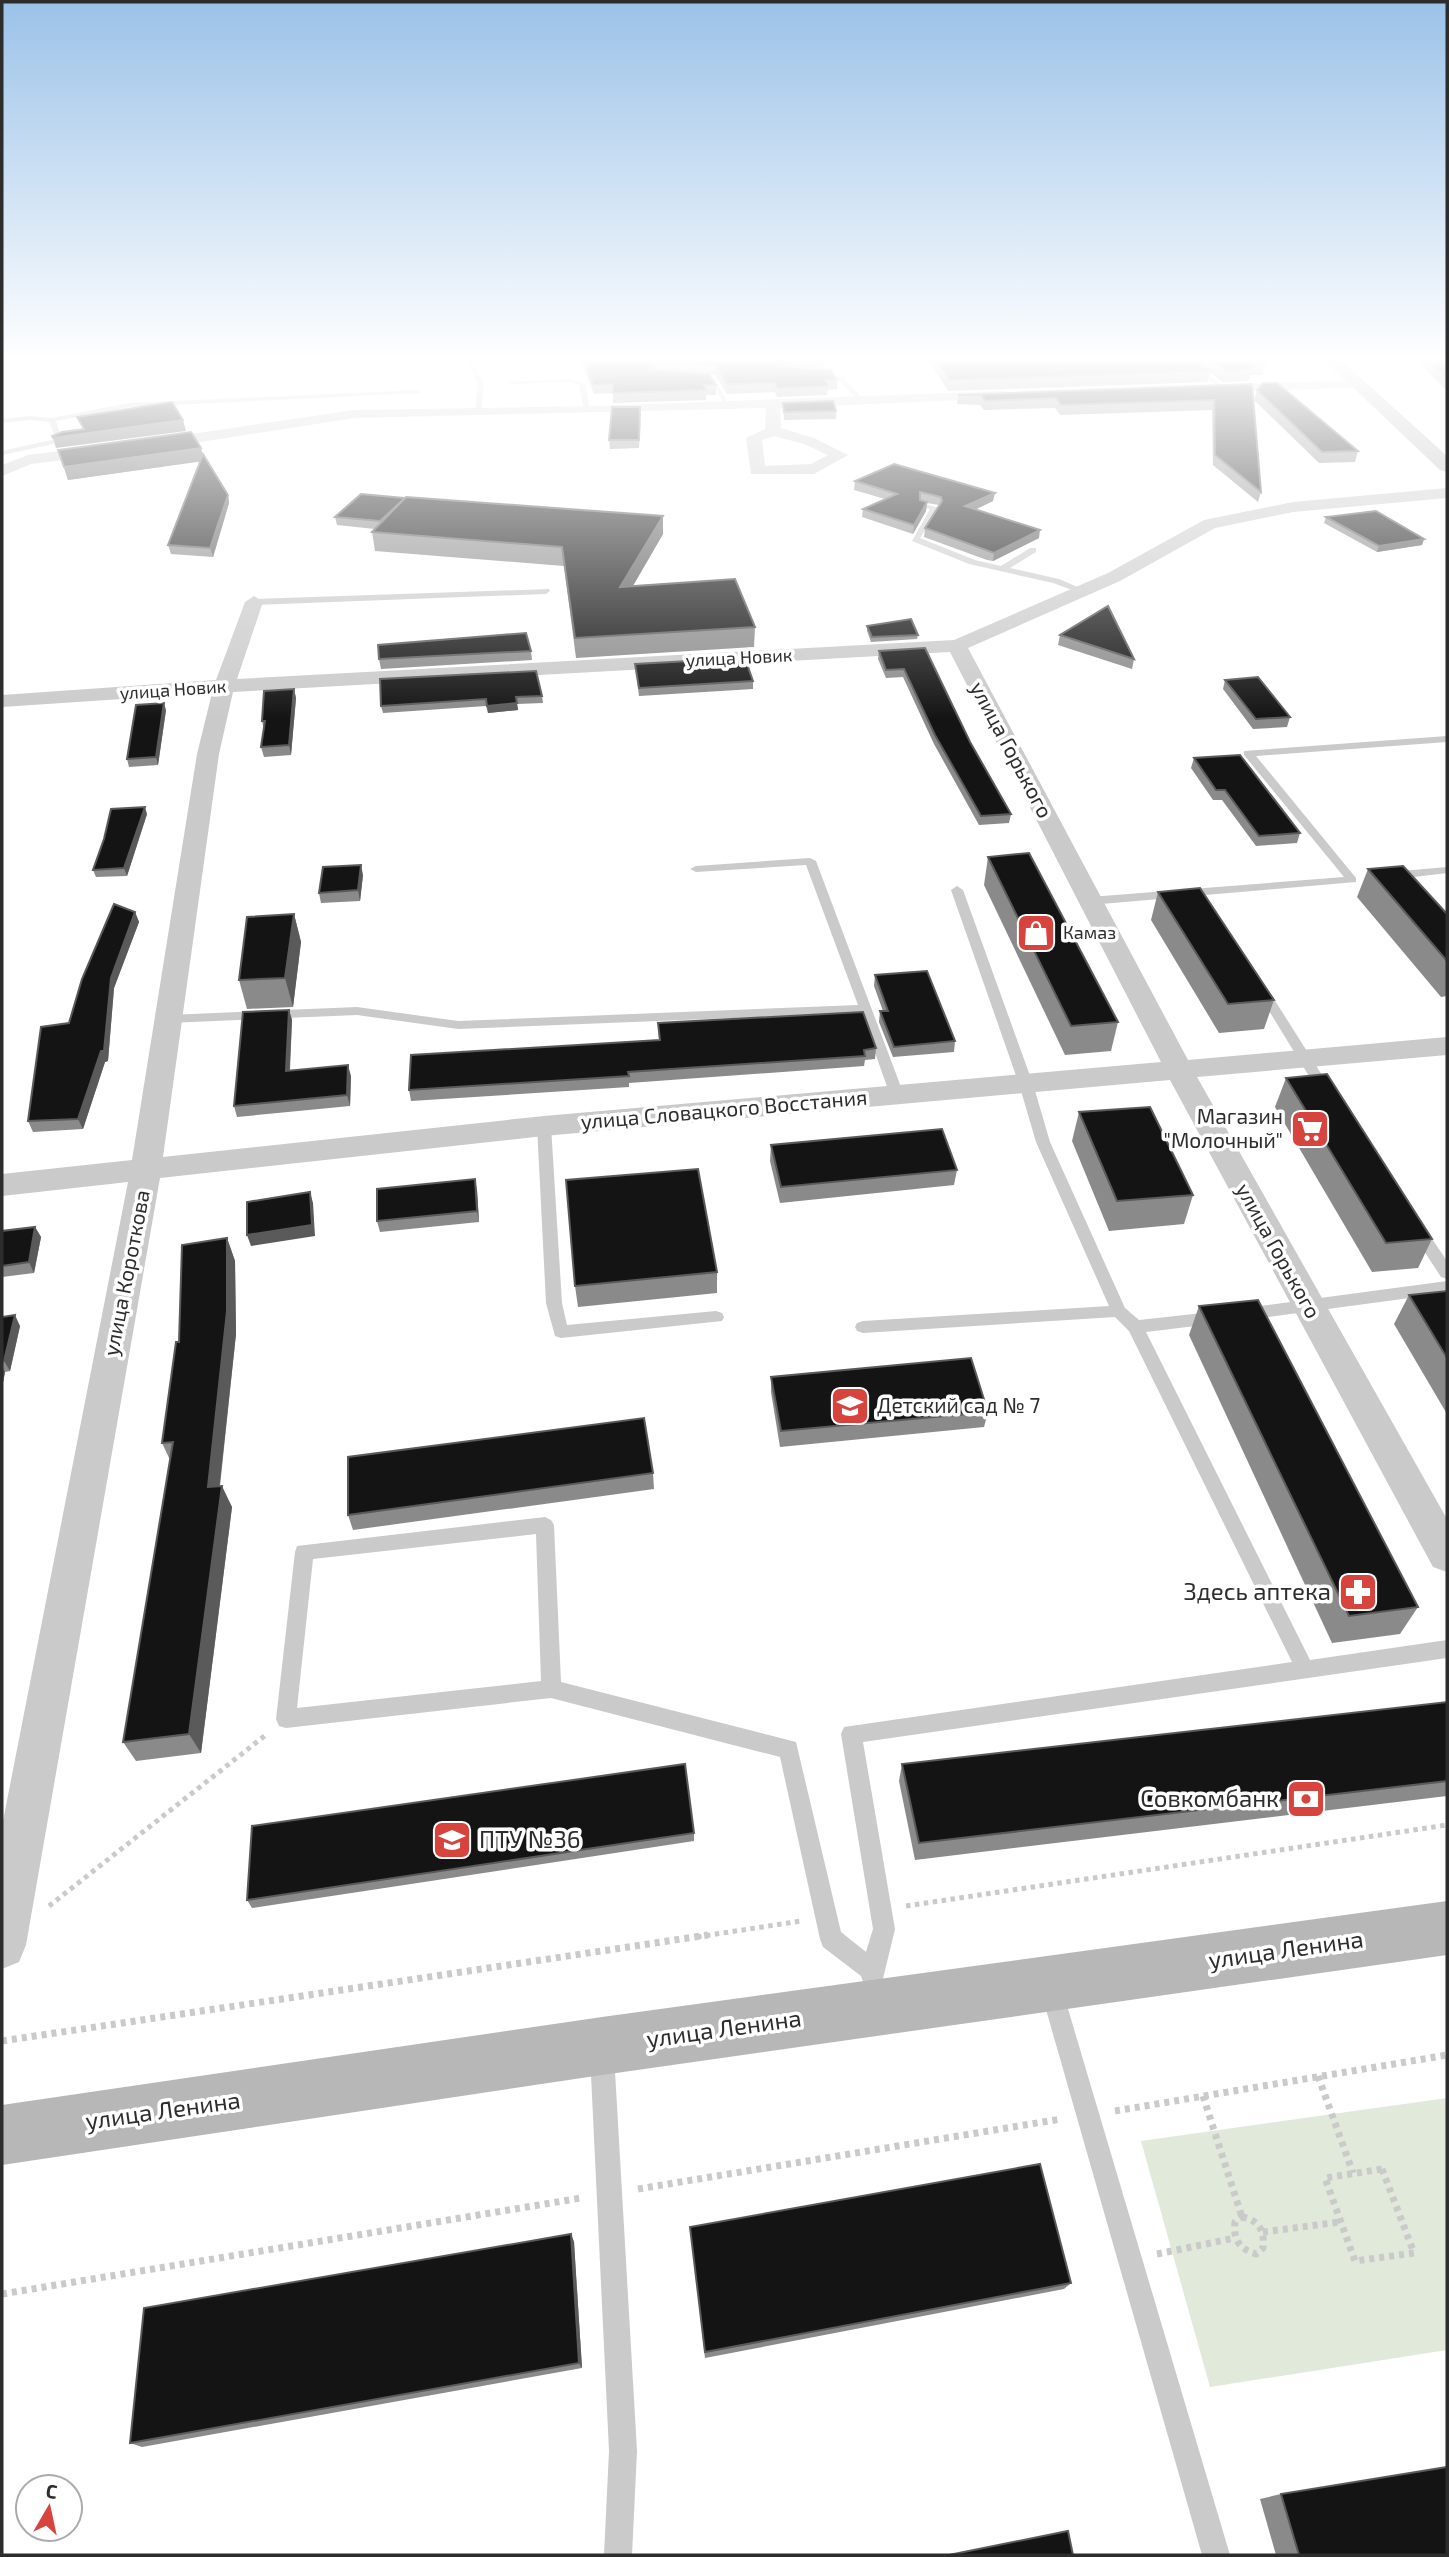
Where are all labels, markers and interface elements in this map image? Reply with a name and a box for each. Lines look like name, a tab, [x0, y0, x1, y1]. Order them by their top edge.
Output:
street label: улица Новик	[685, 643, 793, 671]
street label: улица Новик	[119, 674, 227, 704]
street label: улица Горького	[965, 677, 1059, 822]
shop icon: Камаз	[1015, 912, 1057, 954]
place label: Камаз	[1063, 921, 1116, 943]
street label: улица Словацкого Восстания	[580, 1084, 868, 1134]
place label: Магазин "Молочный"	[1164, 1103, 1283, 1152]
supermarket icon: Магазин "Молочный"	[1289, 1108, 1331, 1150]
street label: улица Горького	[1231, 1178, 1327, 1323]
street label: улица Короткова	[97, 1188, 155, 1358]
school or university icon: Детский сад № 7	[829, 1385, 871, 1427]
place label: Детский сад № 7	[877, 1392, 1041, 1417]
pharmacy icon: Здесь аптека	[1337, 1571, 1379, 1613]
place label: Здесь аптека	[1184, 1576, 1331, 1605]
bank icon: Совкомбанк	[1285, 1778, 1327, 1820]
place label: Совкомбанк	[1140, 1783, 1279, 1812]
school or university icon: ПТУ №36	[431, 1819, 473, 1861]
place label: ПТУ №36	[479, 1824, 581, 1853]
street label: улица Ленина	[1206, 1923, 1365, 1975]
street label: улица Ленина	[644, 2002, 803, 2054]
street label: улица Ленина	[83, 2084, 242, 2136]
north arrow	[14, 2473, 84, 2543]
text: С	[44, 2478, 59, 2503]

